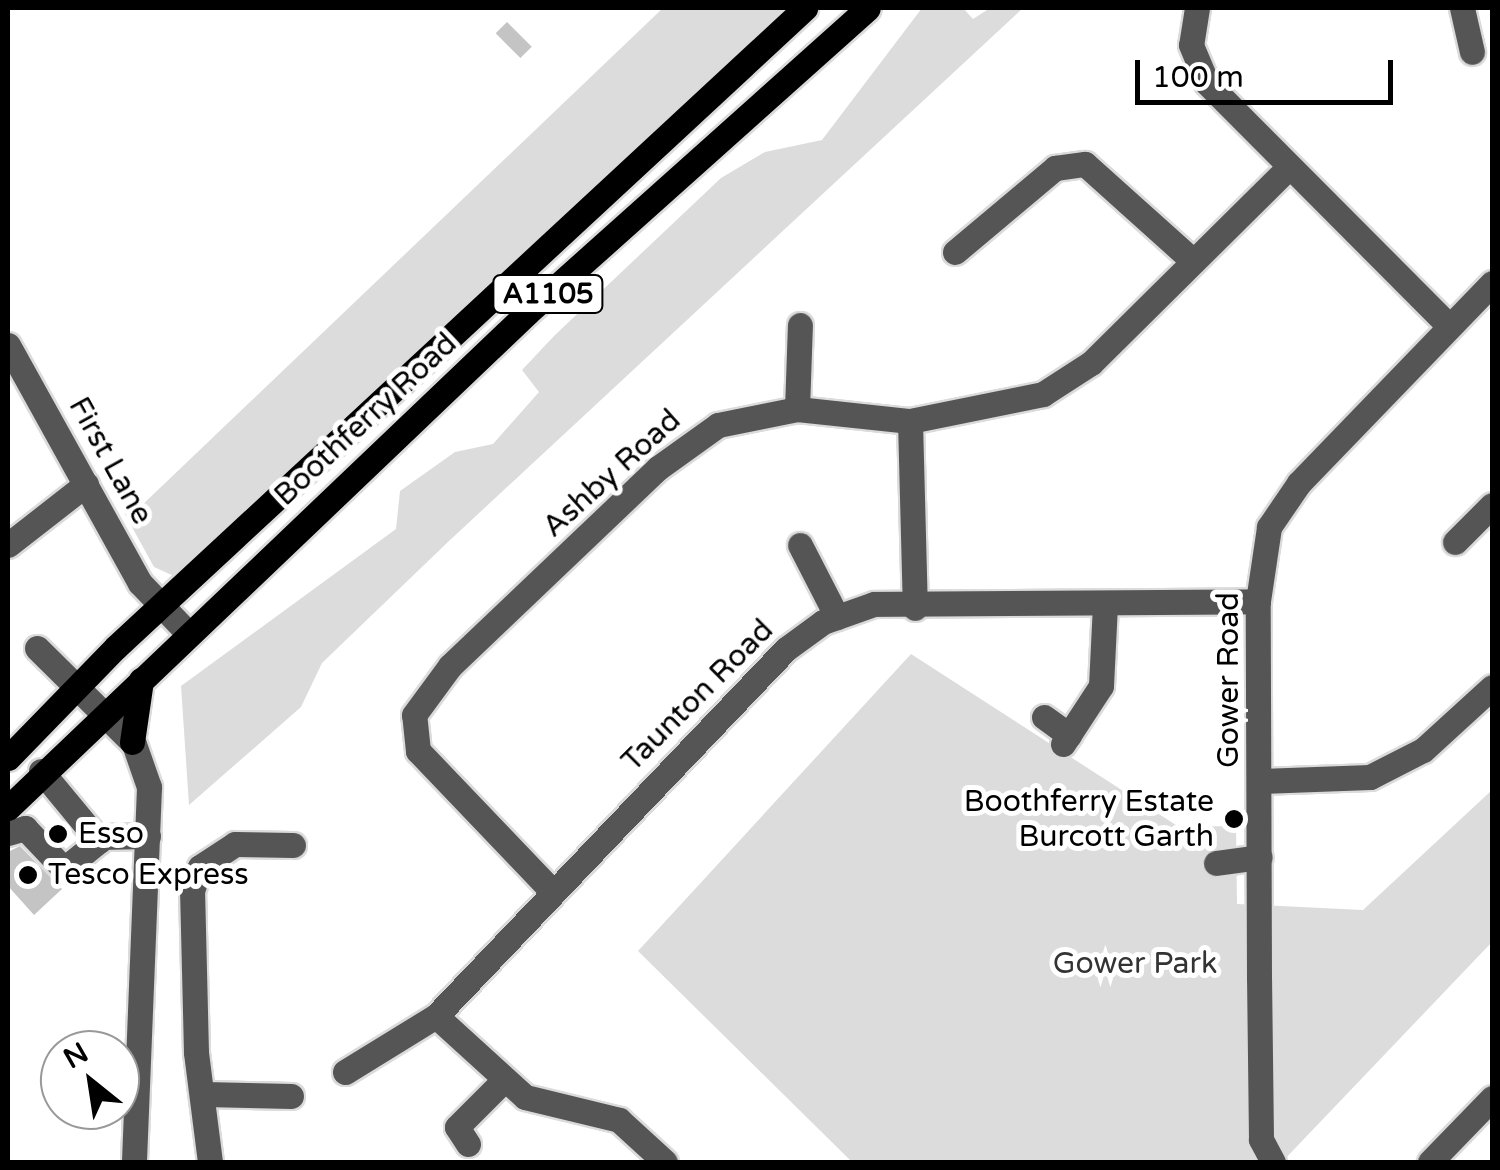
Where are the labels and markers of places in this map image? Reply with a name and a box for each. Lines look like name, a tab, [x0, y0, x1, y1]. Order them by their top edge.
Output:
place label: Boothferry Estate Burcott Garth	[964, 784, 1214, 854]
marker: Boothferry Estate Burcott Garth	[1223, 808, 1245, 830]
place label: Esso	[78, 816, 144, 852]
marker: Esso	[47, 823, 69, 845]
place label: Tesco Express	[48, 857, 249, 893]
marker: Tesco Express	[17, 864, 39, 886]

